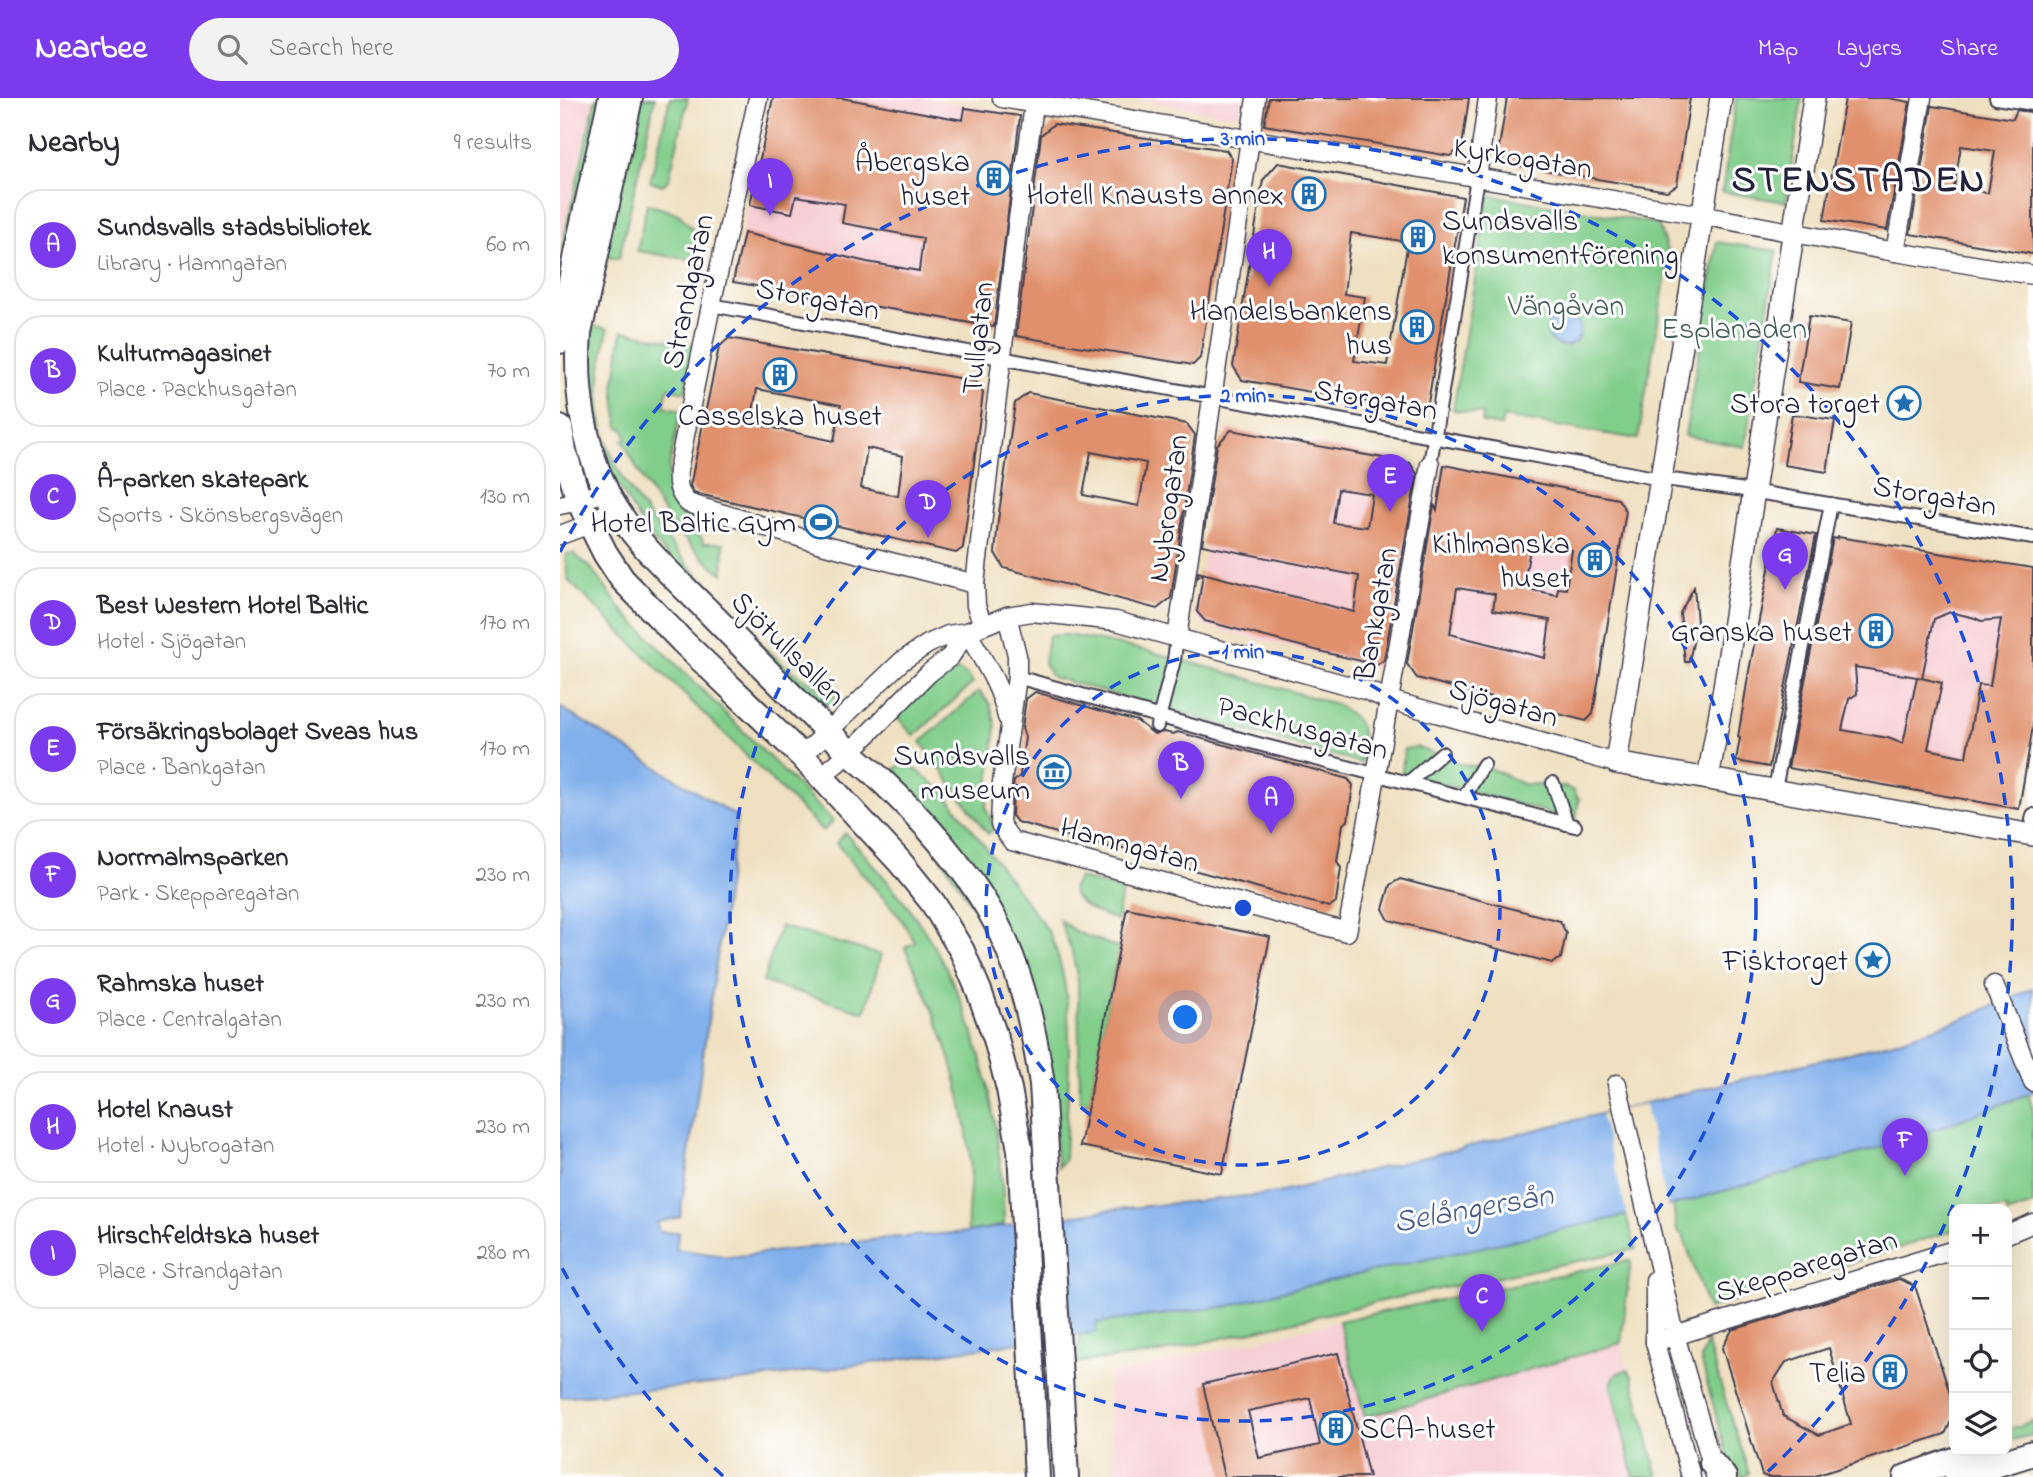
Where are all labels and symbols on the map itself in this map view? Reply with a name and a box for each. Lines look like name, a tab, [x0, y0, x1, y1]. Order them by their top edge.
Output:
text: 3 min	[1220, 125, 1265, 155]
street label: Kyrkogatan	[1450, 127, 1595, 193]
place label: Åbergska huset	[855, 142, 970, 220]
district label: STENSTADEN	[1732, 155, 1986, 209]
pin: I	[747, 158, 793, 216]
building icon: Åbergska huset	[975, 159, 1013, 197]
place label: Hotell Knausts annex	[1026, 175, 1284, 219]
building icon: Hotell Knausts annex	[1290, 175, 1328, 213]
place label: Sundsvalls konsumentförening	[1442, 201, 1678, 279]
street label: Strandgatan	[652, 210, 728, 373]
building icon: Sundsvalls konsumentförening	[1399, 218, 1437, 256]
pin: H	[1246, 229, 1292, 287]
street label: Storgatan	[752, 267, 883, 334]
street label: Tullgatan	[952, 280, 1008, 397]
park label: Vängåvan	[1507, 286, 1624, 330]
place label: Handelsbankens hus	[1190, 291, 1392, 369]
building icon: Handelsbankens hus	[1398, 308, 1436, 346]
park label: Esplanaden	[1661, 309, 1807, 353]
building icon: Casselska huset	[761, 356, 799, 394]
street label: Storgatan	[1310, 369, 1441, 434]
text: 2 min	[1219, 382, 1266, 412]
place label: Stora torget	[1730, 384, 1880, 428]
place icon: Stora torget	[1885, 384, 1923, 422]
place label: Casselska huset	[678, 396, 882, 440]
street label: Nybrogatan	[1138, 432, 1202, 585]
pin: E	[1367, 454, 1413, 512]
street label: Storgatan	[1869, 465, 2000, 530]
pin: D	[905, 480, 951, 538]
place label: Hotel Baltic Gym	[590, 503, 796, 547]
sports icon: Hotel Baltic Gym	[802, 503, 840, 541]
place label: Kihlmanska huset	[1432, 524, 1570, 602]
pin: G	[1762, 532, 1808, 590]
building icon: Kihlmanska huset	[1576, 541, 1614, 579]
street label: Bankgatan	[1344, 544, 1411, 686]
street label: Sjötullsallén	[719, 582, 855, 718]
place label: Granska huset	[1671, 612, 1852, 656]
building icon: Granska huset	[1857, 612, 1895, 650]
text: 1 min	[1222, 638, 1264, 668]
street label: Sjögatan	[1443, 668, 1563, 741]
street label: Packhusgatan	[1212, 686, 1393, 774]
place label: Sundsvalls museum	[894, 736, 1030, 814]
pin: B	[1158, 741, 1204, 799]
museum icon: Sundsvalls museum	[1035, 753, 1073, 791]
pin: A	[1248, 776, 1294, 834]
street label: Hamngatan	[1055, 807, 1204, 887]
centre of rings	[1231, 896, 1255, 920]
place label: Fisktorget	[1722, 941, 1848, 985]
place icon: Fisktorget	[1854, 941, 1892, 979]
your location	[1168, 1000, 1202, 1034]
pin: F	[1882, 1118, 1928, 1176]
water label: Selångersån	[1390, 1173, 1558, 1248]
street label: Skepparegatan	[1710, 1219, 1903, 1316]
pin: C	[1459, 1274, 1505, 1332]
place label: Telia	[1809, 1353, 1866, 1397]
building icon: Telia	[1871, 1353, 1909, 1391]
building icon: SCA-huset	[1317, 1409, 1355, 1447]
place label: SCA-huset	[1360, 1409, 1496, 1453]

